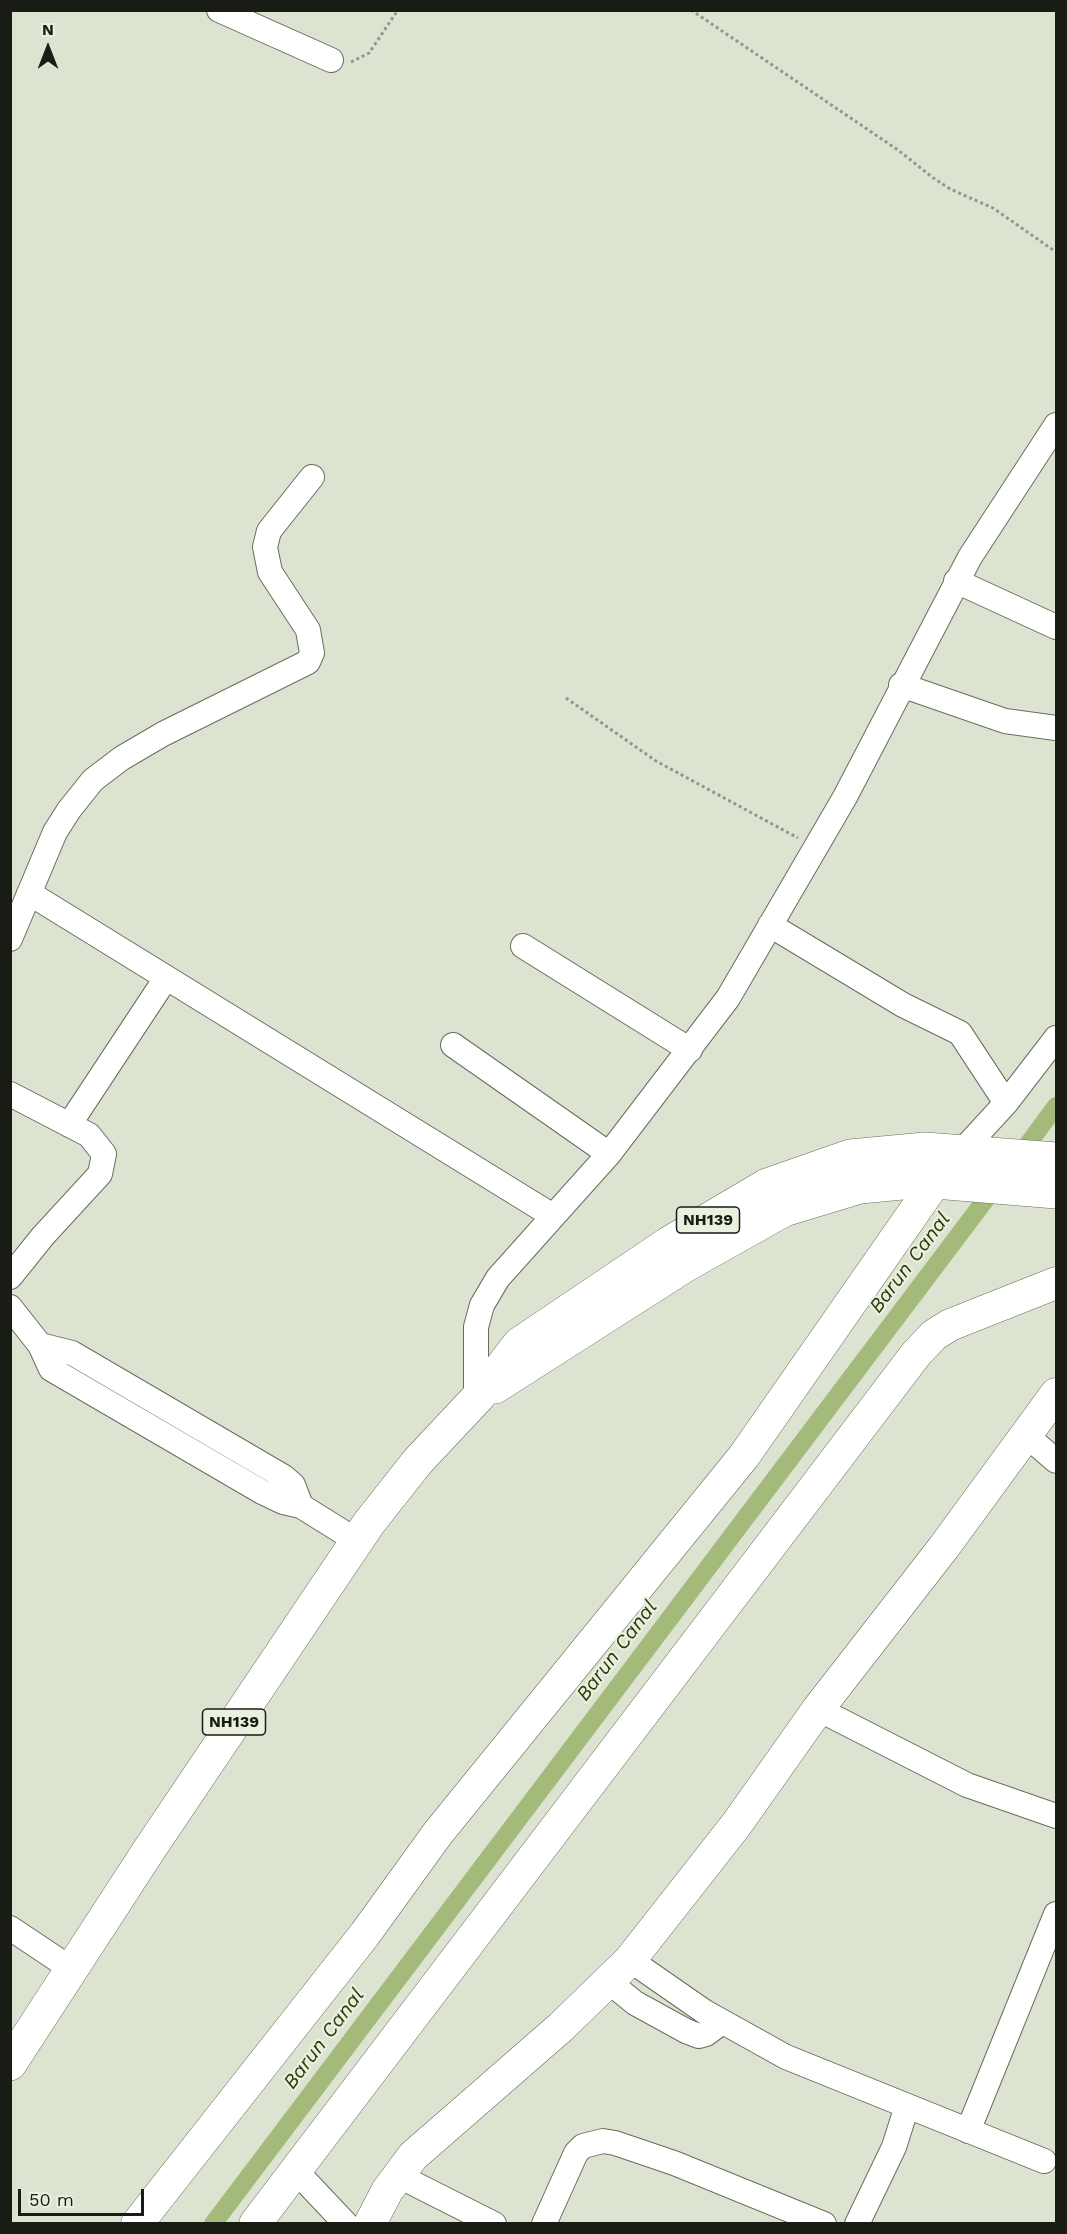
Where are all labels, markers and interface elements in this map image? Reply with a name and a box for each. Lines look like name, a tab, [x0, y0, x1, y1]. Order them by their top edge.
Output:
north arrow	[18, 18, 78, 78]
text: N	[42, 20, 54, 39]
road number: NH139	[676, 1207, 740, 1233]
water label: Barun Canal	[864, 1208, 956, 1318]
water label: Barun Canal	[571, 1596, 663, 1706]
road number: NH139	[202, 1709, 266, 1735]
water label: Barun Canal	[278, 1984, 370, 2094]
scale bar	[21, 2177, 147, 2215]
text: 50 m	[29, 2189, 74, 2210]

